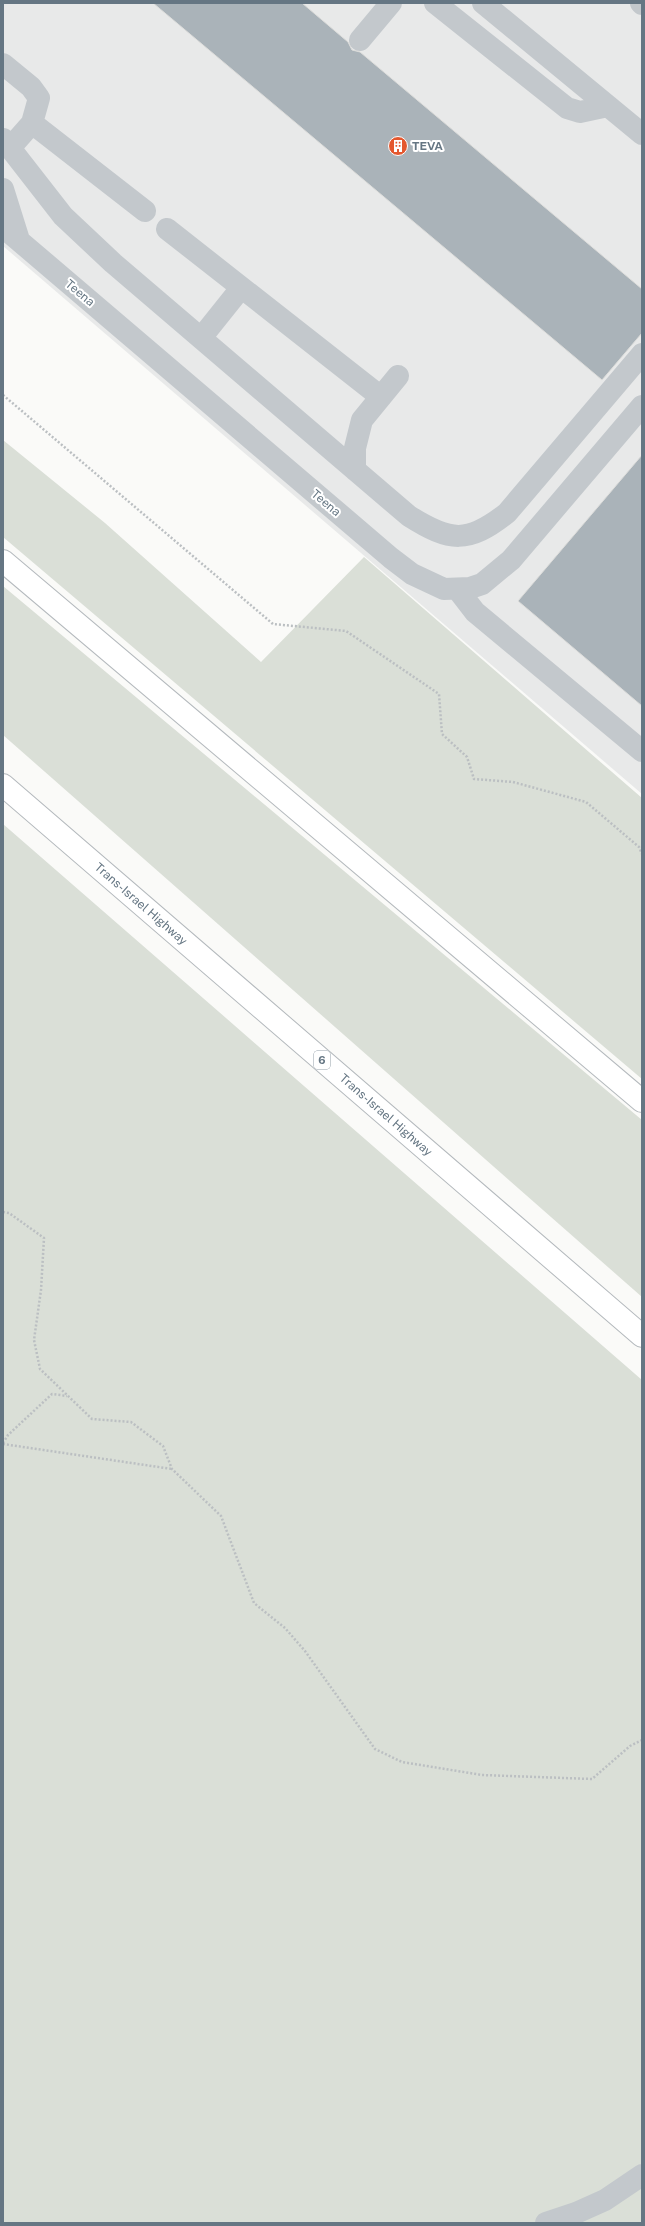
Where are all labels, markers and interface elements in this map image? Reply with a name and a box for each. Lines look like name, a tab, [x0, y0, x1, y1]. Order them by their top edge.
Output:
building icon: TEVA	[387, 135, 409, 157]
place label: TEVA	[412, 139, 443, 153]
street label: Teena	[63, 277, 97, 309]
street label: Teena	[309, 487, 343, 519]
street label: Trans-Israel Highway	[92, 860, 191, 948]
road number: 6	[314, 1051, 330, 1069]
street label: Trans-Israel Highway	[337, 1071, 436, 1159]

